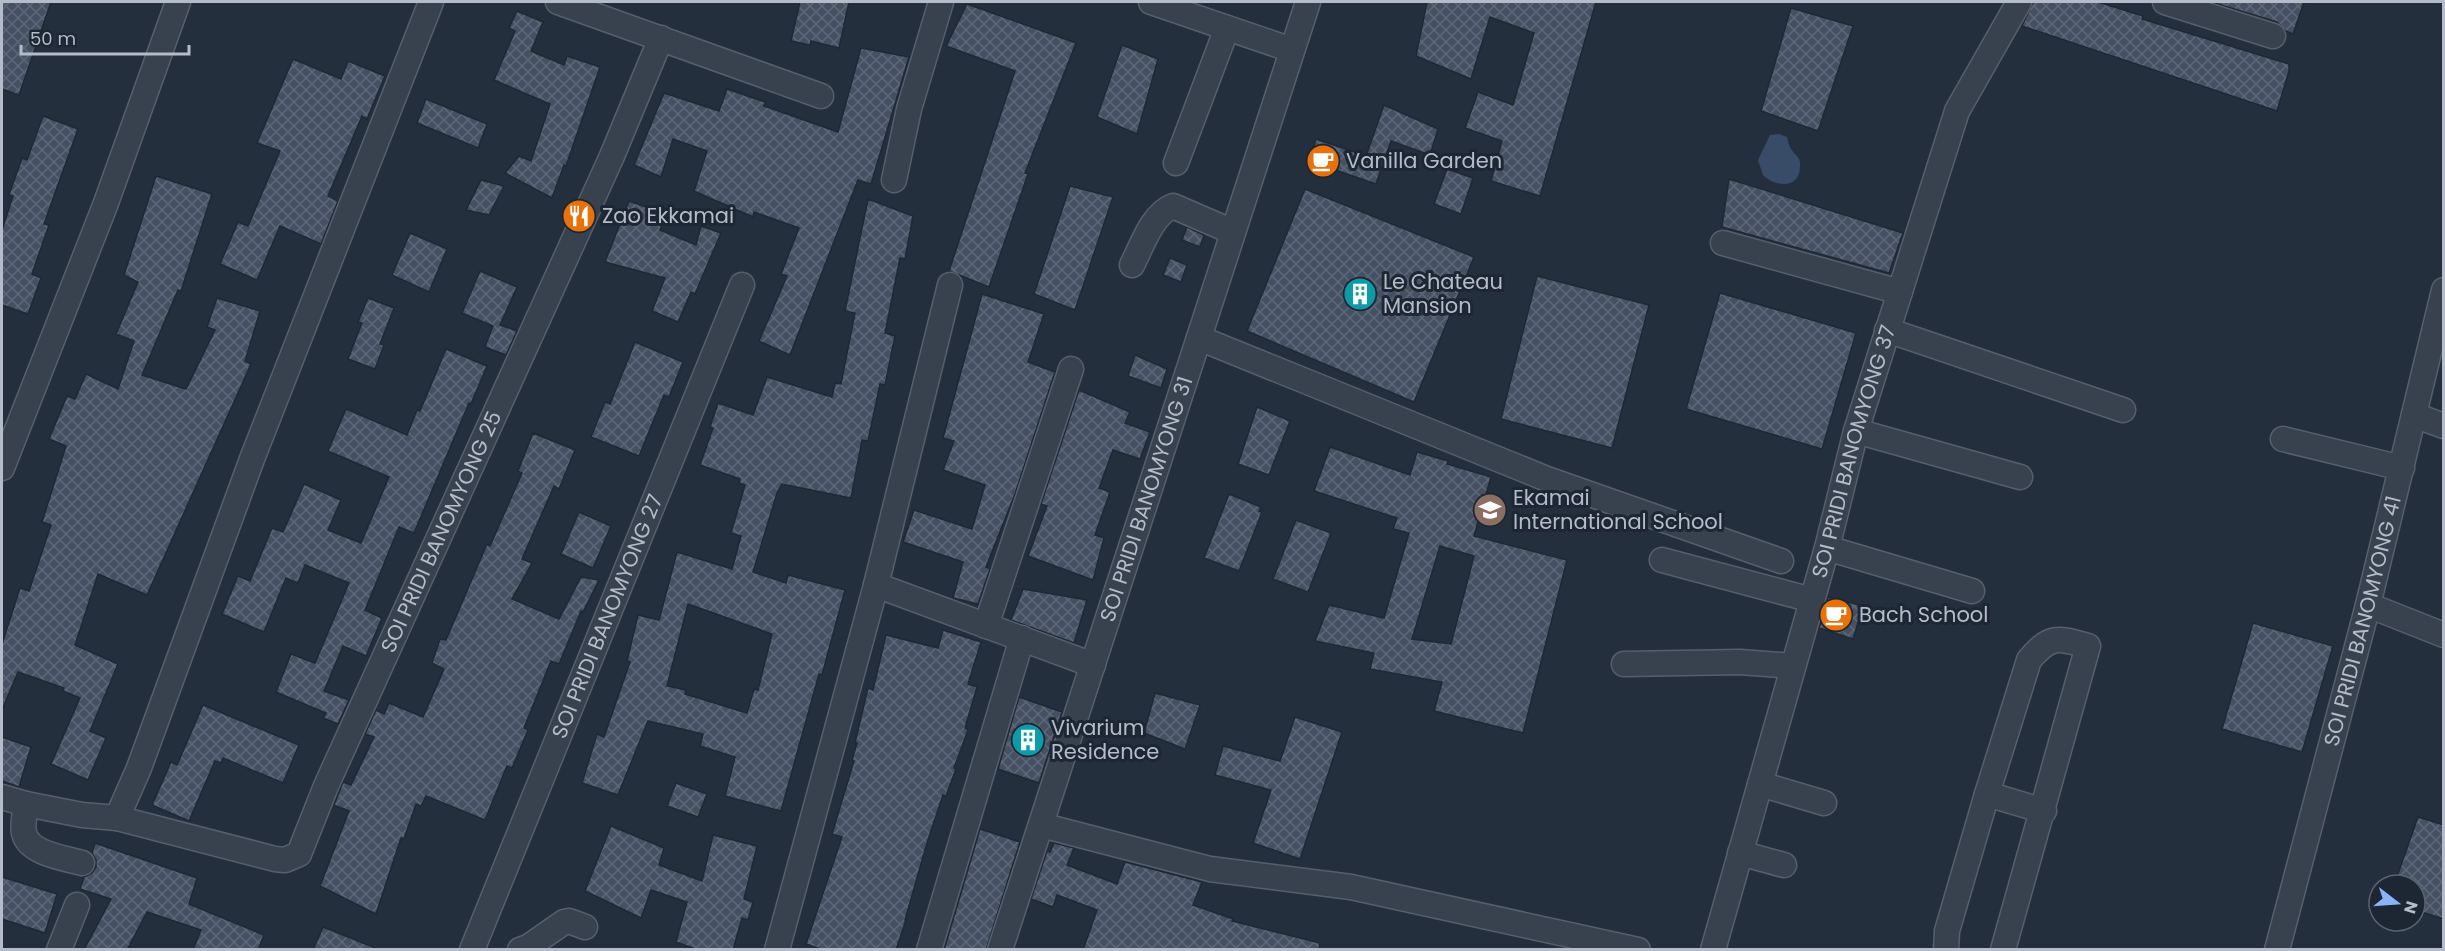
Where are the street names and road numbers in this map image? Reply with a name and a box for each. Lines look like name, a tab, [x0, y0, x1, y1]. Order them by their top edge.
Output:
street label: SOI PRIDI BANOMYONG 37	[1804, 321, 1903, 581]
street label: SOI PRIDI BANOMYONG 31	[1093, 373, 1199, 625]
street label: SOI PRIDI BANOMYONG 25	[373, 406, 508, 657]
street label: SOI PRIDI BANOMYONG 27	[544, 490, 669, 743]
street label: SOI PRIDI BANOMYONG 41	[2316, 493, 2408, 749]

